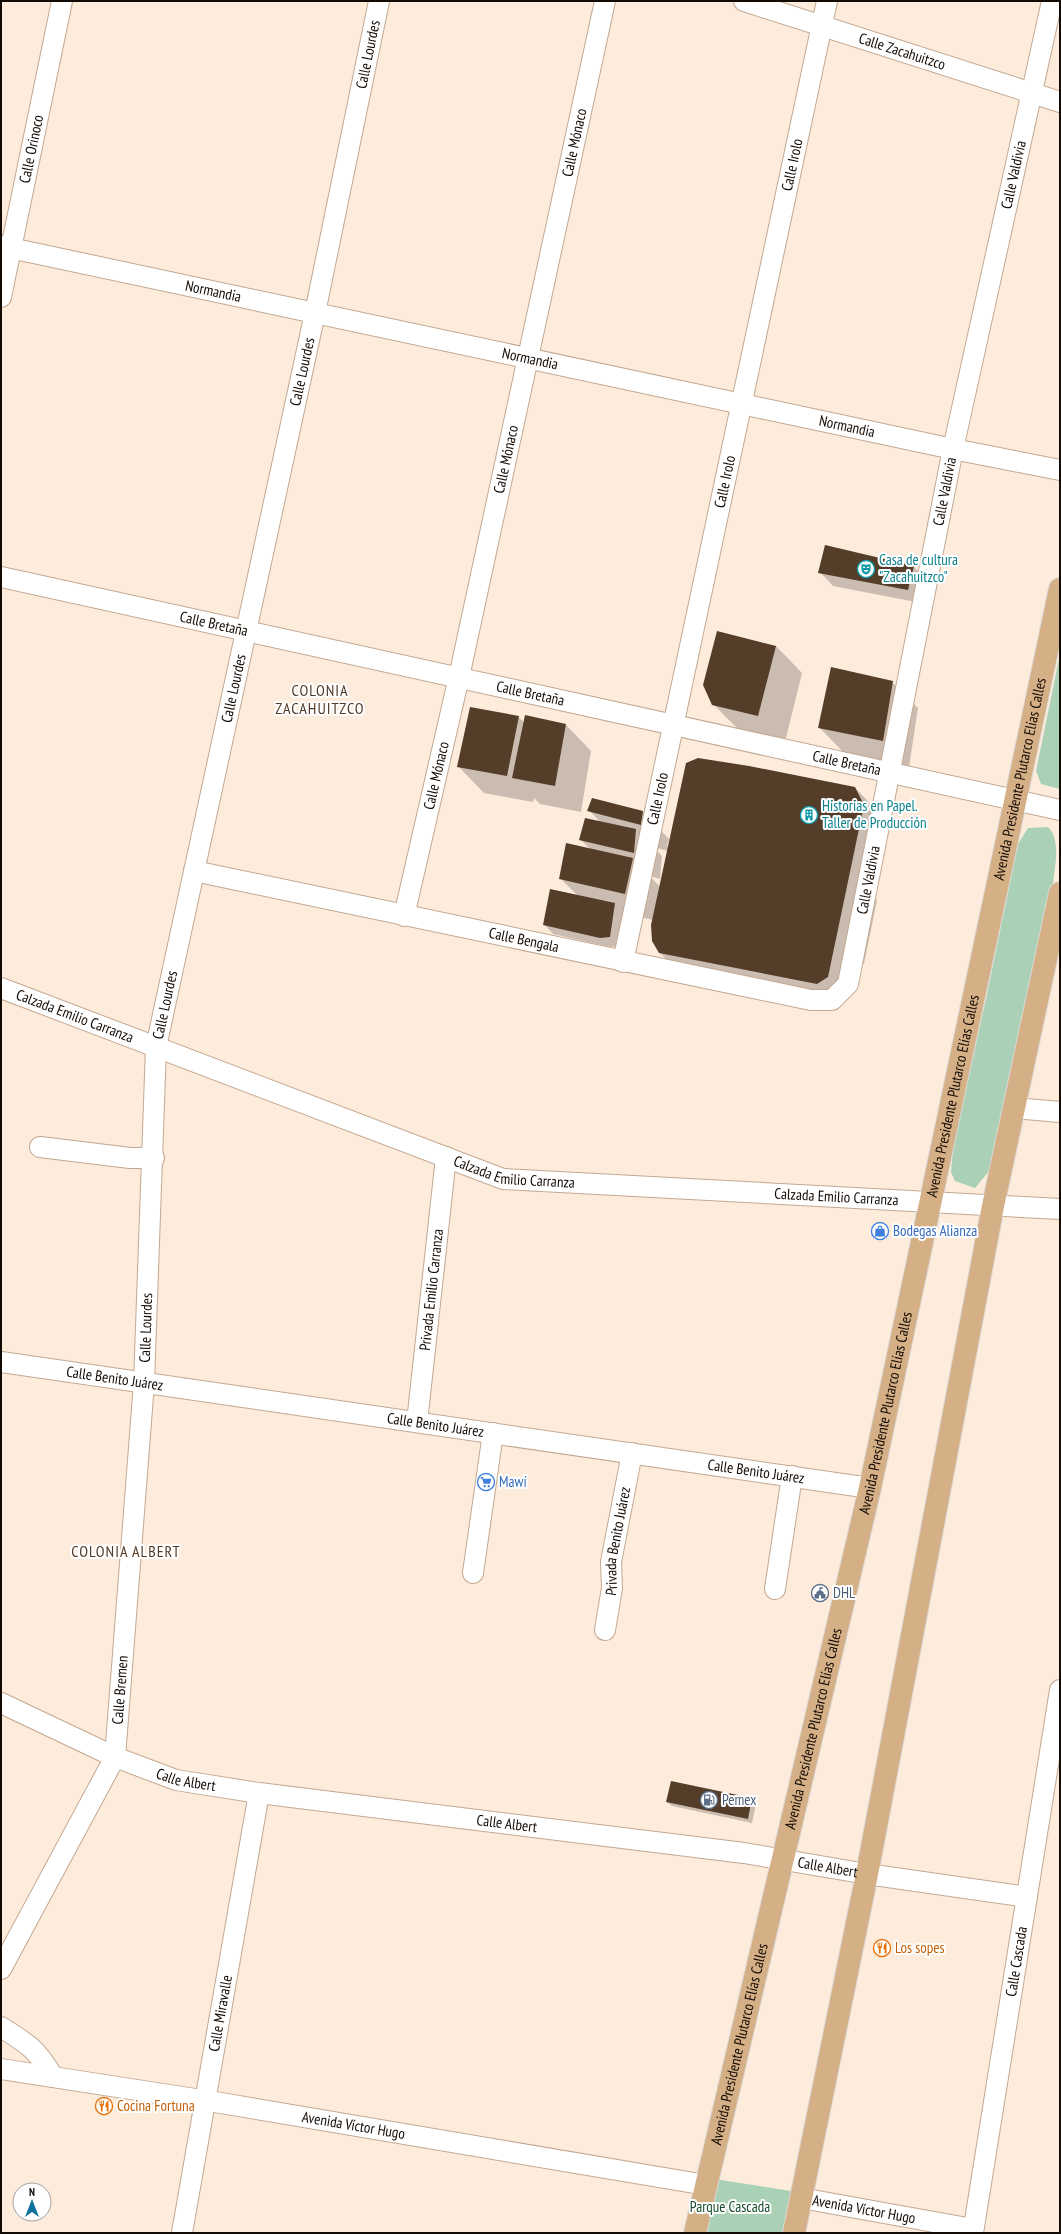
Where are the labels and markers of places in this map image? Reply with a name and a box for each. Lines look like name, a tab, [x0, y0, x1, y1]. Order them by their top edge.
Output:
place label: Casa de cultura "Zacahuitzco"	[879, 550, 958, 586]
theatre icon: Casa de cultura "Zacahuitzco"	[856, 559, 876, 579]
place label: Historias en Papel. Taller de Producción	[822, 796, 926, 832]
building icon: Historias en Papel. Taller de Producción	[799, 805, 819, 825]
shop icon: Bodegas Alianza	[870, 1221, 890, 1241]
place label: Bodegas Alianza	[893, 1221, 977, 1240]
supermarket icon: Mawí	[476, 1472, 496, 1492]
place label: Mawí	[499, 1472, 527, 1491]
public building icon: DHL	[810, 1583, 830, 1603]
place label: DHL	[833, 1583, 856, 1602]
fuel station icon: Pemex	[699, 1790, 719, 1810]
place label: Pemex	[722, 1790, 756, 1809]
restaurant icon: Los sopes	[872, 1938, 892, 1958]
place label: Los sopes	[895, 1938, 945, 1957]
restaurant icon: Cocina Fortuna	[94, 2096, 114, 2116]
place label: Cocina Fortuna	[117, 2096, 195, 2115]

